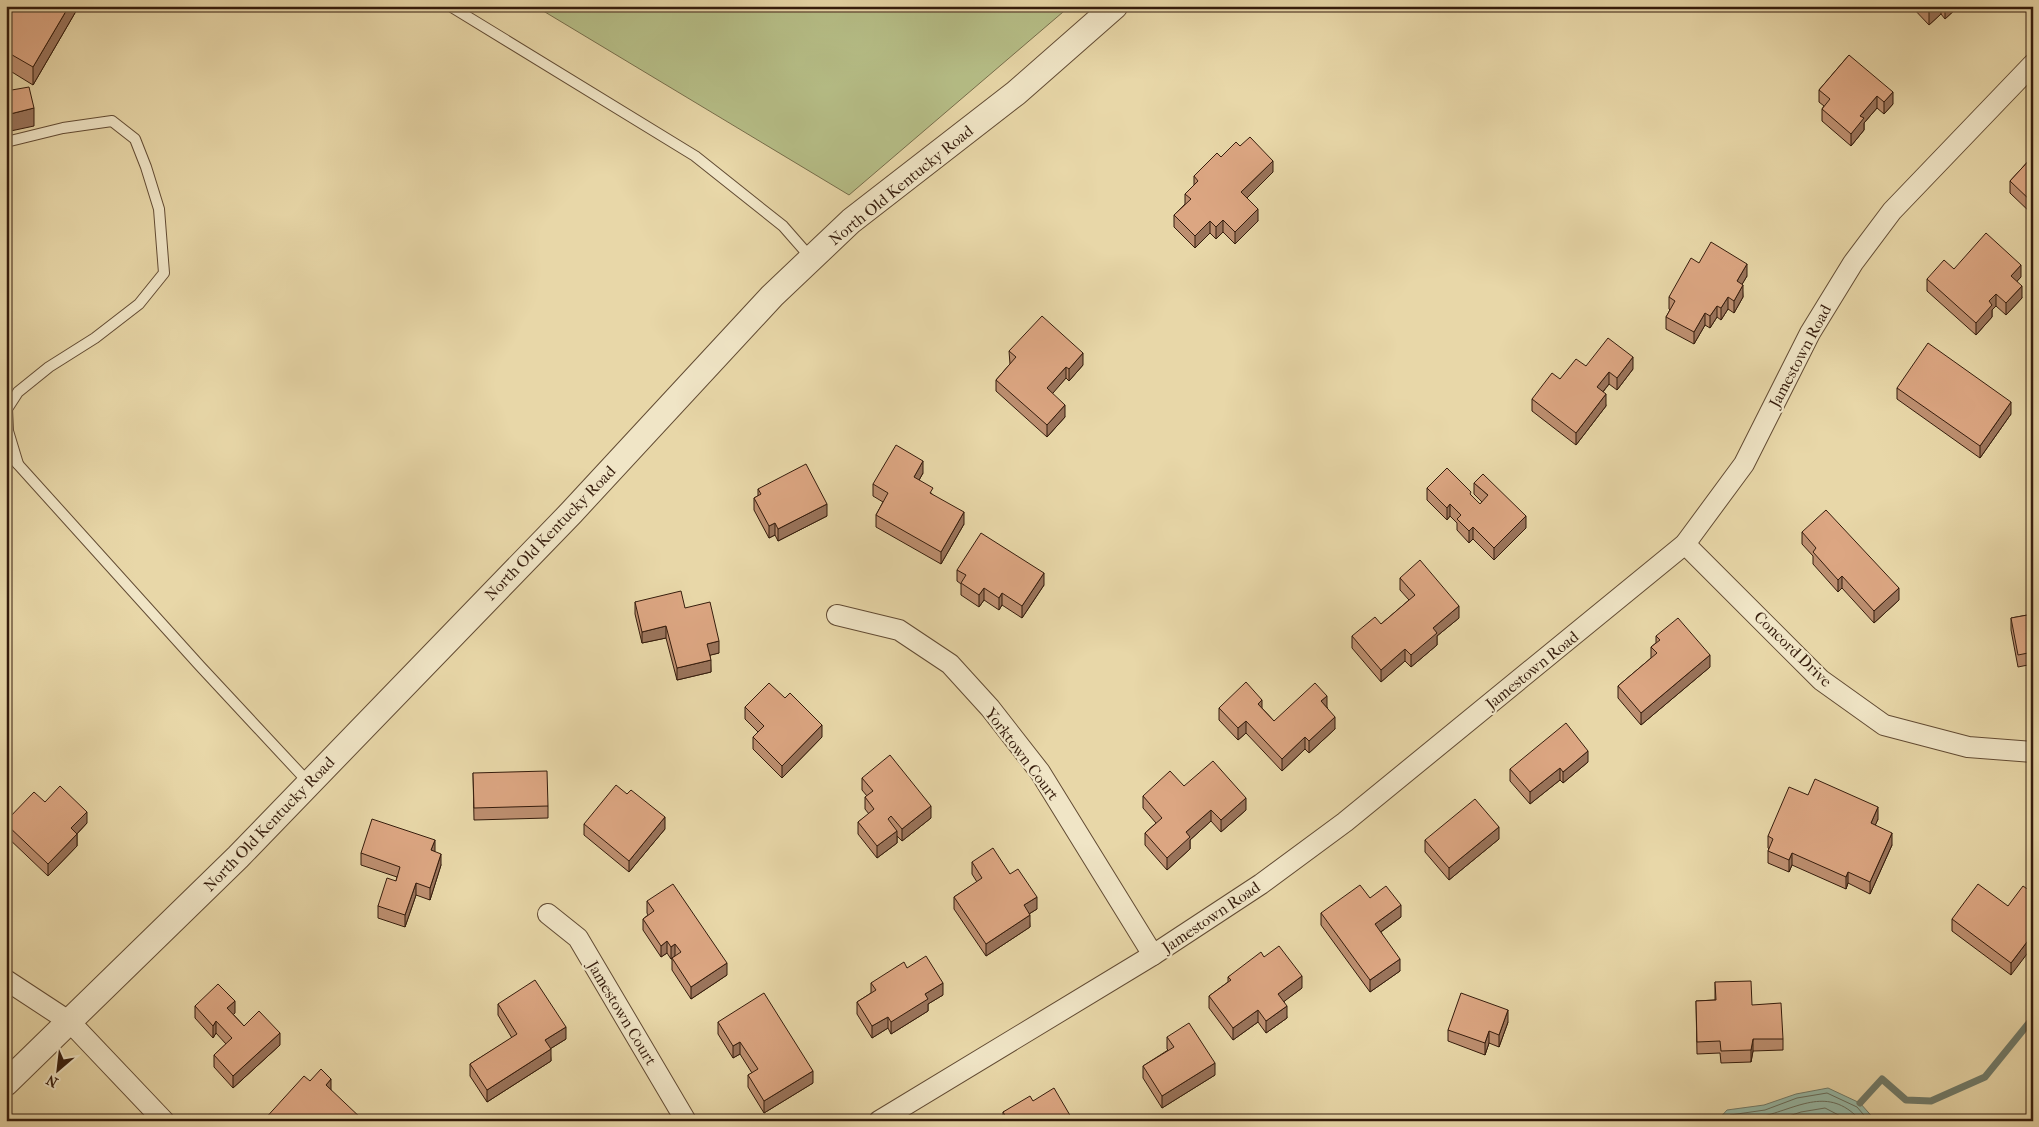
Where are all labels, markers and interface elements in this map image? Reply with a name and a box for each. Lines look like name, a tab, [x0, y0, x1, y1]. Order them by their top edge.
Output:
street label: North Old Kentucky Road	[825, 121, 977, 249]
street label: Jamestown Road	[1764, 301, 1835, 413]
street label: North Old Kentucky Road	[481, 461, 620, 604]
street label: Concord Drive	[1750, 607, 1836, 691]
street label: Jamestown Road	[1480, 627, 1582, 714]
street label: Yorktown Court	[980, 703, 1063, 804]
street label: North Old Kentucky Road	[200, 752, 339, 895]
street label: Jamestown Road	[1157, 877, 1264, 958]
street label: Jamestown Court	[582, 956, 661, 1069]
north arrow	[32, 1044, 82, 1094]
text: N	[43, 1071, 61, 1091]

